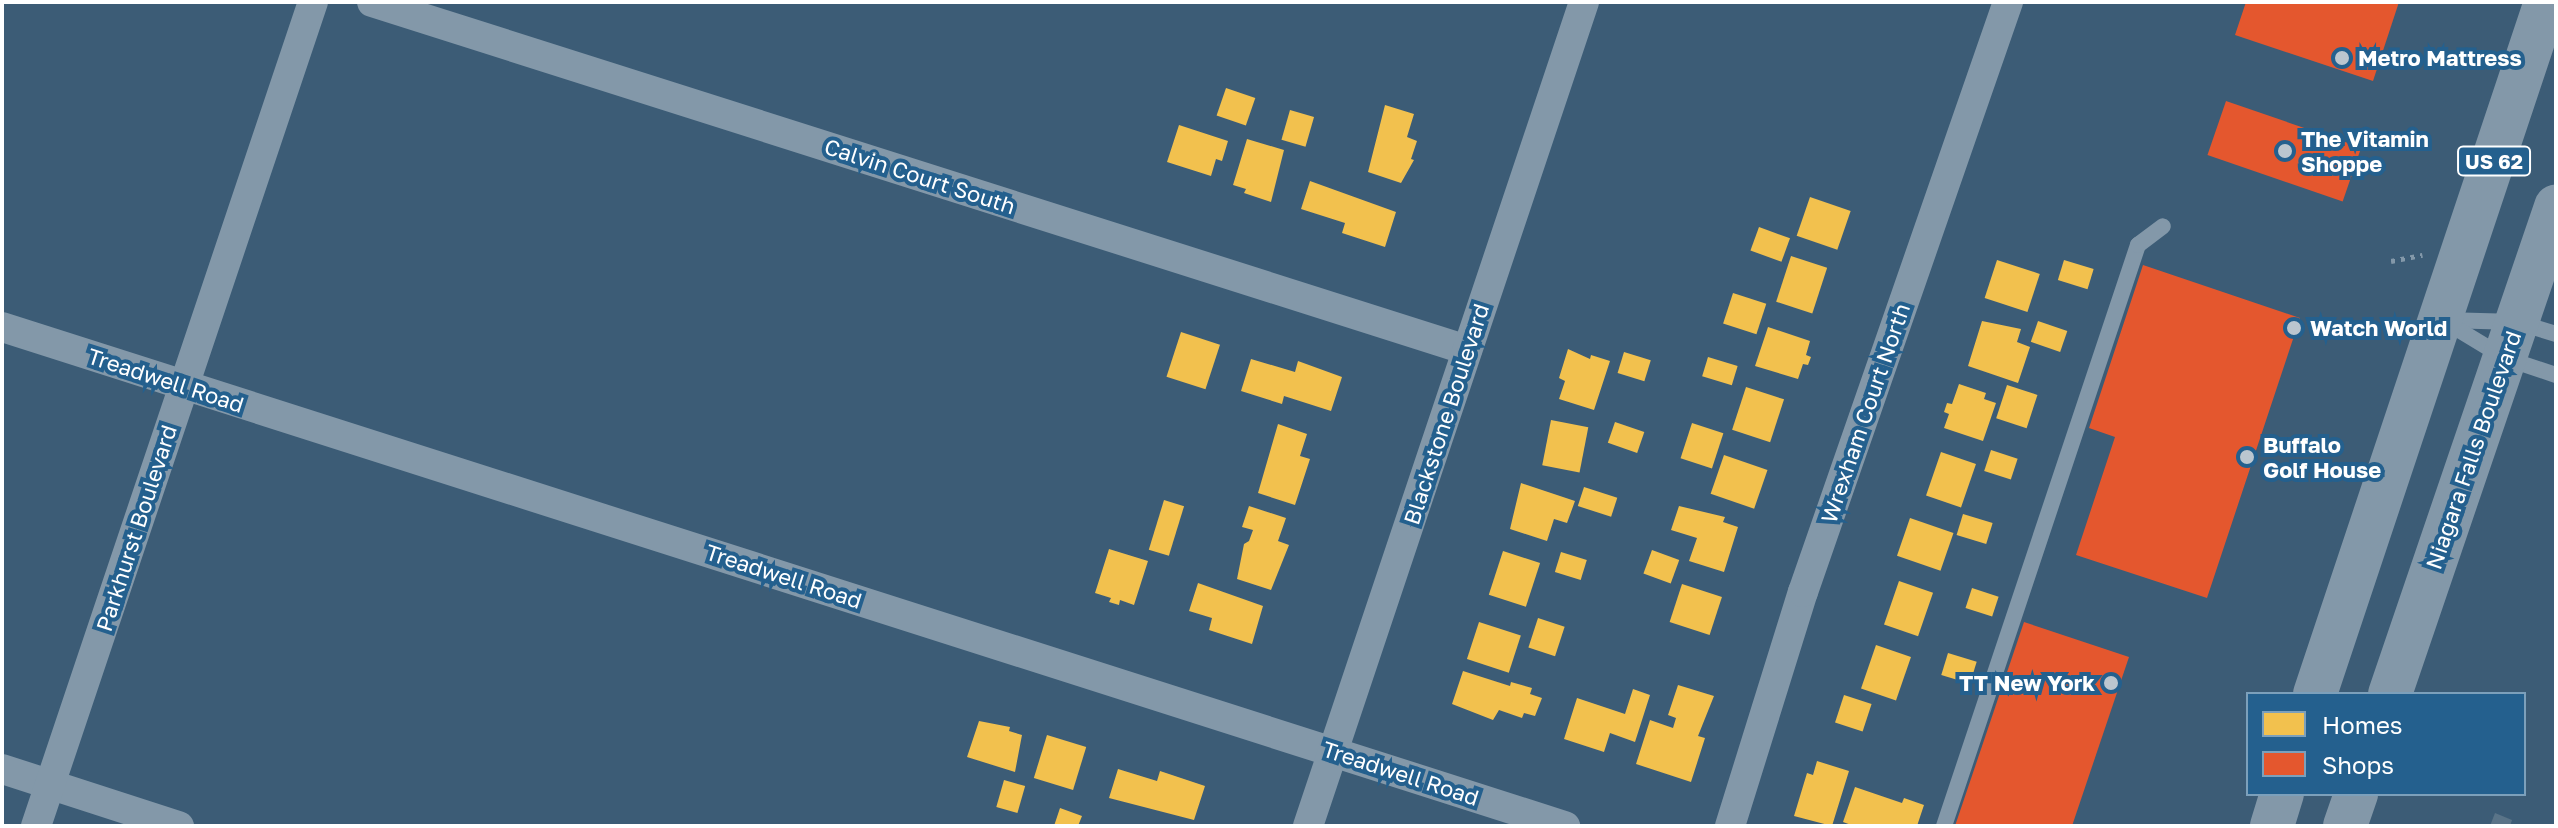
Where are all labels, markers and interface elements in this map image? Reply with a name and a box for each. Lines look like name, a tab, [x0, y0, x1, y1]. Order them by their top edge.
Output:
place label: Metro Mattress	[2358, 45, 2522, 71]
marker: Metro Mattress	[2333, 49, 2351, 67]
place label: The Vitamin Shoppe	[2301, 125, 2429, 176]
street label: Calvin Court South	[821, 133, 1019, 219]
marker: The Vitamin Shoppe	[2276, 142, 2294, 160]
road number: US 62	[2456, 145, 2532, 177]
street label: Blackstone Boulevard	[1398, 300, 1494, 528]
street label: Wrexham Court North	[1815, 300, 1915, 526]
place label: Watch World	[2310, 315, 2447, 341]
marker: Watch World	[2285, 319, 2303, 337]
street label: Niagara Falls Boulevard	[2420, 328, 2526, 572]
street label: Treadwell Road	[85, 342, 247, 418]
street label: Parkhurst Boulevard	[90, 422, 182, 634]
place label: Buffalo Golf House	[2263, 431, 2381, 482]
marker: Buffalo Golf House	[2238, 448, 2256, 466]
street label: Treadwell Road	[703, 538, 865, 614]
place label: TT New York	[1959, 670, 2095, 696]
marker: TT New York	[2102, 674, 2120, 692]
legend	[2246, 692, 2526, 796]
text: Homes	[2322, 710, 2403, 739]
street label: Treadwell Road	[1320, 735, 1482, 811]
text: Shops	[2322, 750, 2394, 779]

